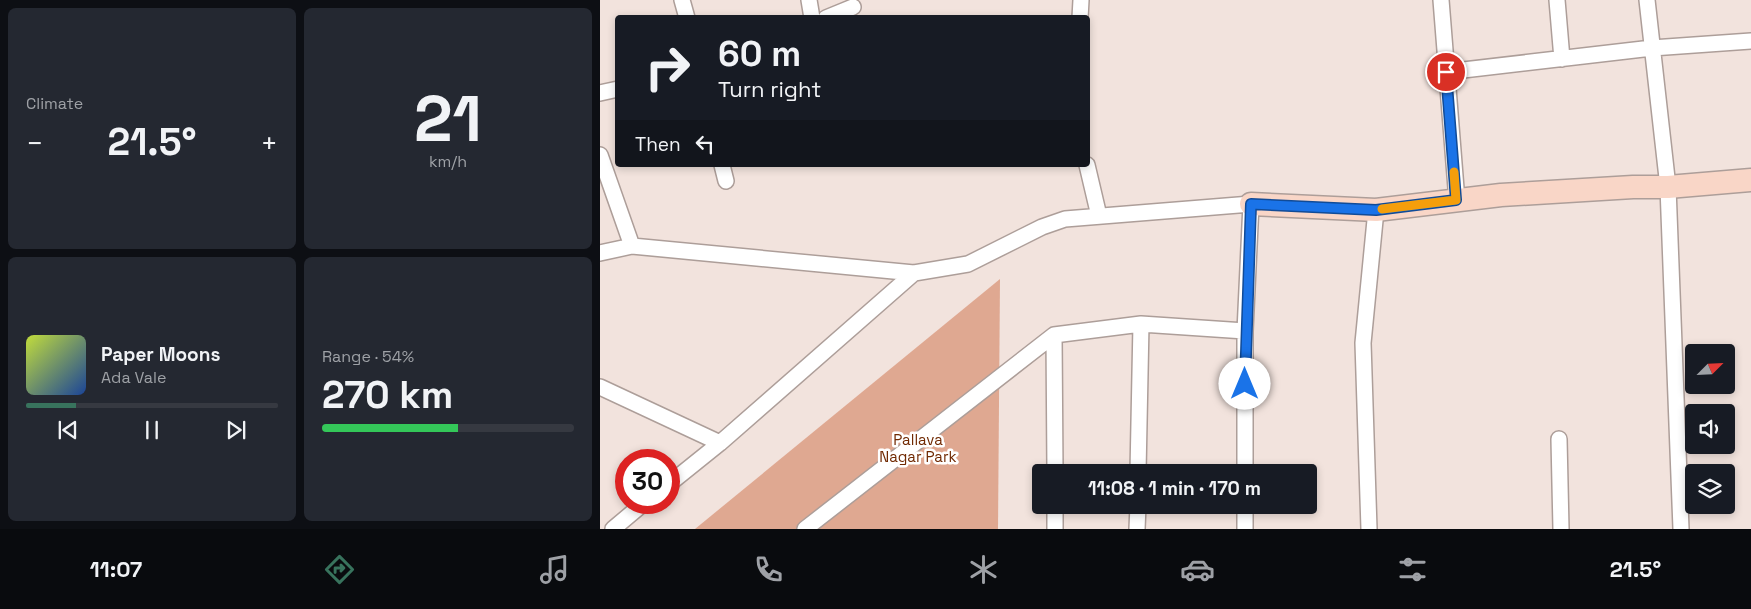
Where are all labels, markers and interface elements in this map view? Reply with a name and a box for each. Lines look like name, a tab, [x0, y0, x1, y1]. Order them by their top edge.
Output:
text: 60 m	[718, 32, 801, 76]
icon: right	[635, 35, 700, 100]
pin	[1425, 51, 1467, 93]
icon: arrive	[1432, 58, 1460, 86]
text: Turn right	[718, 75, 821, 103]
text: 21	[414, 77, 482, 160]
text: Climate	[26, 93, 83, 114]
text: 21.5°	[108, 118, 196, 166]
text: −	[26, 125, 43, 161]
text: +	[261, 125, 278, 161]
icon: left	[691, 130, 719, 158]
text: Then	[635, 132, 681, 157]
text: km/h	[429, 151, 467, 172]
text: Paper Moons	[101, 342, 220, 367]
north arrow	[1685, 344, 1735, 394]
map controls	[1685, 344, 1735, 514]
text: Range · 54%	[322, 346, 414, 367]
position arrow	[1218, 357, 1270, 409]
text: Ada Vale	[101, 367, 166, 388]
text: 270 km	[322, 371, 453, 419]
button: sound	[1685, 404, 1735, 454]
icon: previous	[54, 416, 82, 444]
icon: pause	[138, 416, 166, 444]
icon: next	[222, 416, 250, 444]
park label: Pallava Nagar Park	[879, 430, 957, 466]
speed limit sign: 30	[615, 449, 680, 514]
button: layers	[1685, 464, 1735, 514]
text: 11:08 · 1 min · 170 m	[1088, 476, 1261, 501]
icon: directions	[322, 552, 357, 587]
icon: music	[537, 552, 572, 587]
icon: phone	[751, 552, 786, 587]
icon: climate	[966, 552, 1001, 587]
icon: car	[1180, 552, 1215, 587]
icon: filters	[1395, 552, 1430, 587]
text: 11:07	[90, 555, 142, 583]
text: 21.5°	[1610, 555, 1661, 583]

